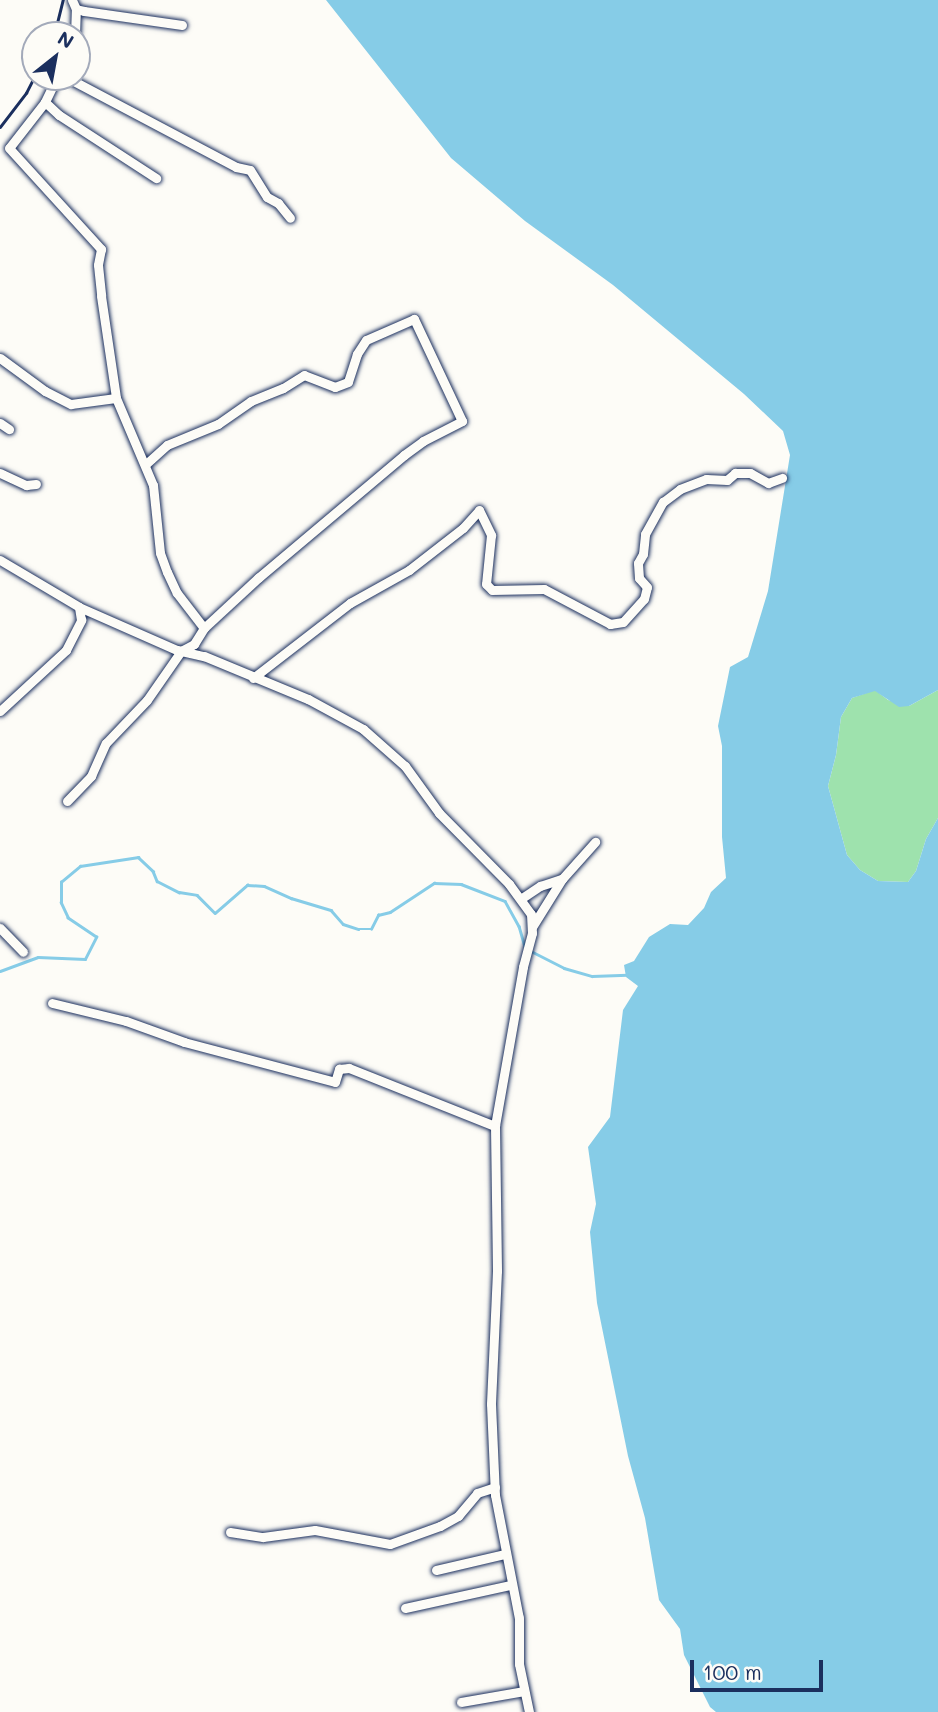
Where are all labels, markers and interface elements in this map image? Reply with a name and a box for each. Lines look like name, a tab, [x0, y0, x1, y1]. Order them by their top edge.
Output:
north arrow	[21, 21, 91, 91]
text: N	[53, 25, 79, 54]
scale bar	[693, 1646, 826, 1690]
text: 100 m	[703, 1658, 762, 1685]

